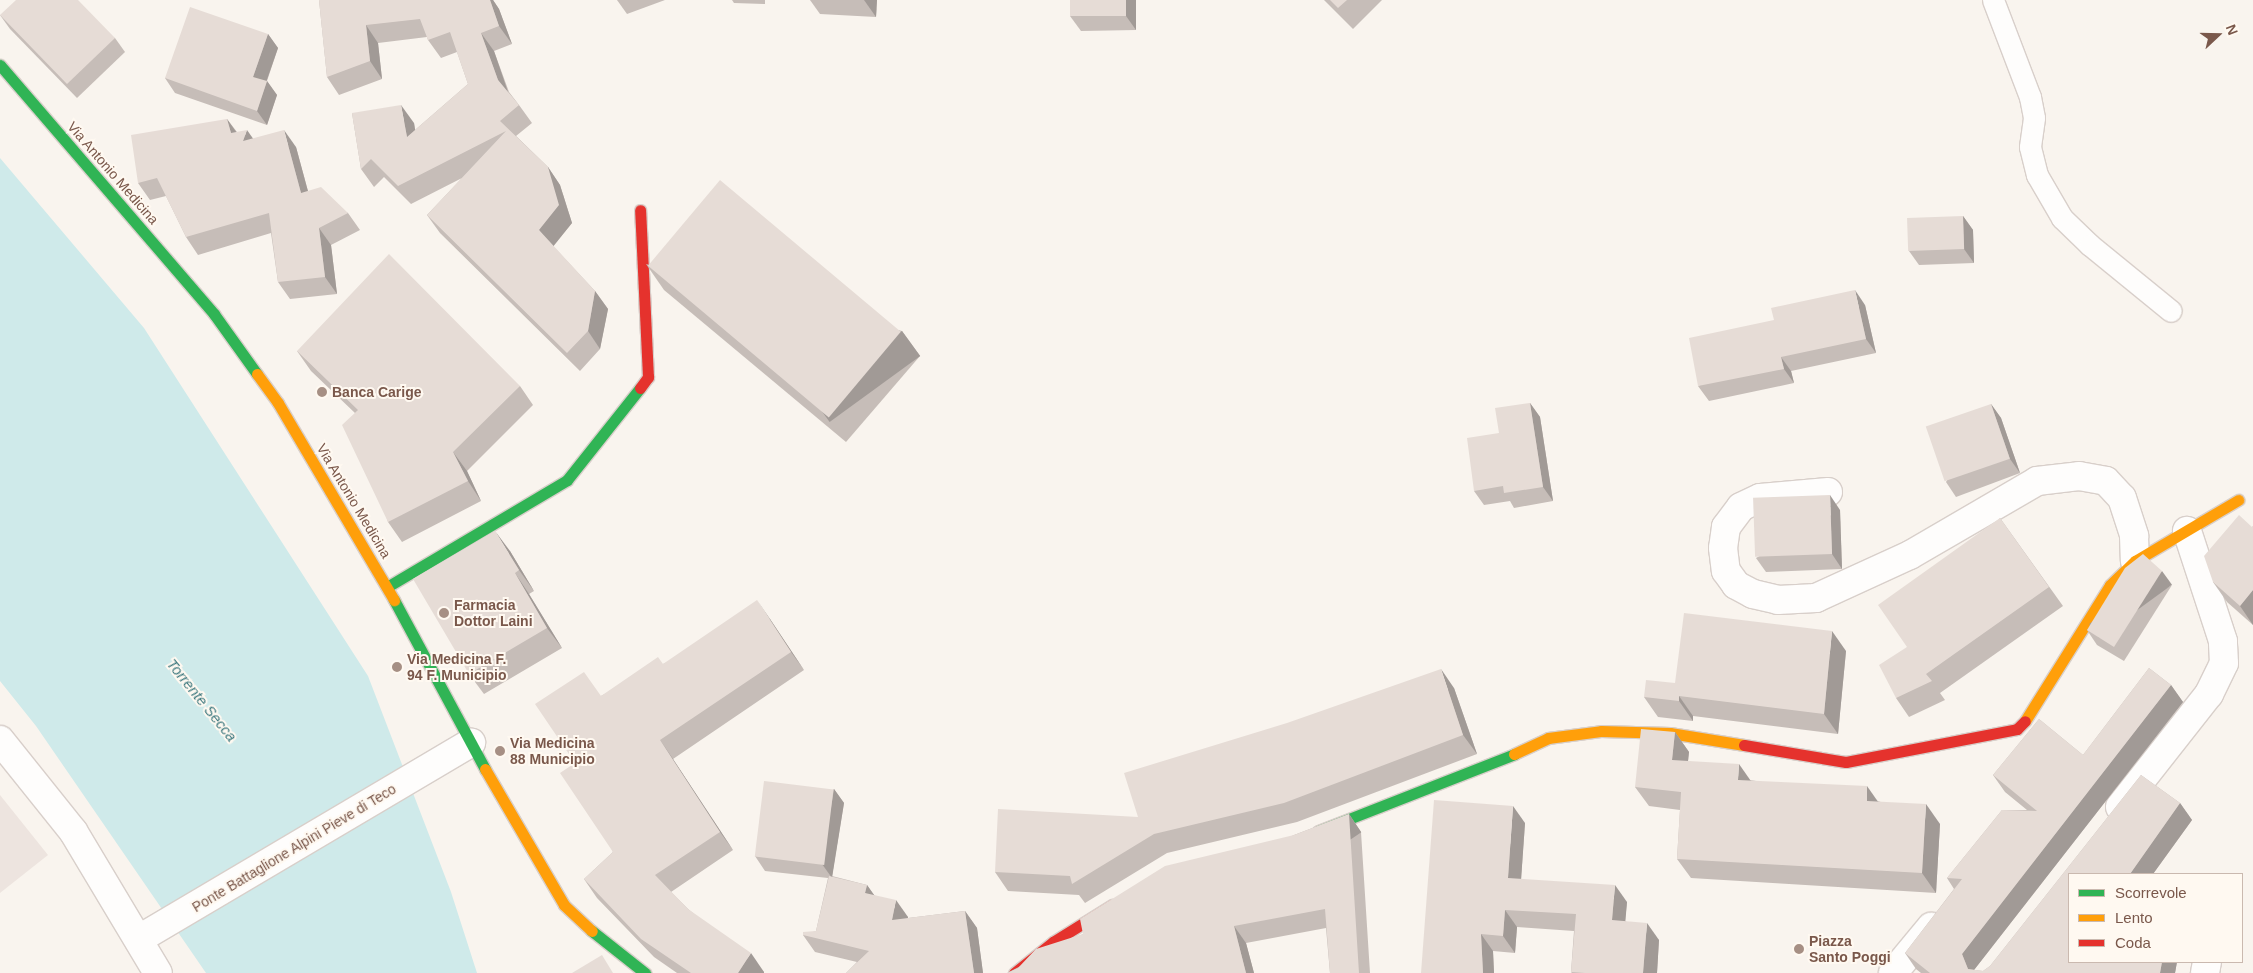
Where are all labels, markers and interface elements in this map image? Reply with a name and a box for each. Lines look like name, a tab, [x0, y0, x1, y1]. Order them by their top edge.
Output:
north arrow	[2193, 10, 2243, 60]
text: N	[2223, 22, 2241, 37]
street label: Via Antonio Medicina	[64, 118, 162, 228]
place label: Banca Carige	[332, 384, 421, 400]
marker: Banca Carige	[316, 386, 328, 398]
street label: Via Antonio Medicina	[313, 440, 395, 562]
place label: Farmacia Dottor Laini	[454, 597, 533, 630]
marker: Farmacia Dottor Laini	[438, 607, 450, 619]
place label: Via Medicina F. 94 F. Municipio	[407, 651, 507, 684]
water label: Torrente Secca	[163, 655, 241, 745]
marker: Via Medicina F. 94 F. Municipio	[391, 661, 403, 673]
place label: Via Medicina 88 Municipio	[510, 735, 595, 768]
marker: Via Medicina 88 Municipio	[494, 745, 506, 757]
street label: Ponte Battaglione Alpini Pieve di Teco	[189, 780, 399, 916]
legend	[2068, 873, 2243, 963]
text: Scorrevole	[2115, 884, 2187, 901]
text: Lento	[2115, 909, 2153, 926]
place label: Piazza Santo Poggi	[1809, 933, 1891, 966]
text: Coda	[2115, 934, 2151, 951]
marker: Piazza Santo Poggi	[1793, 943, 1805, 955]

